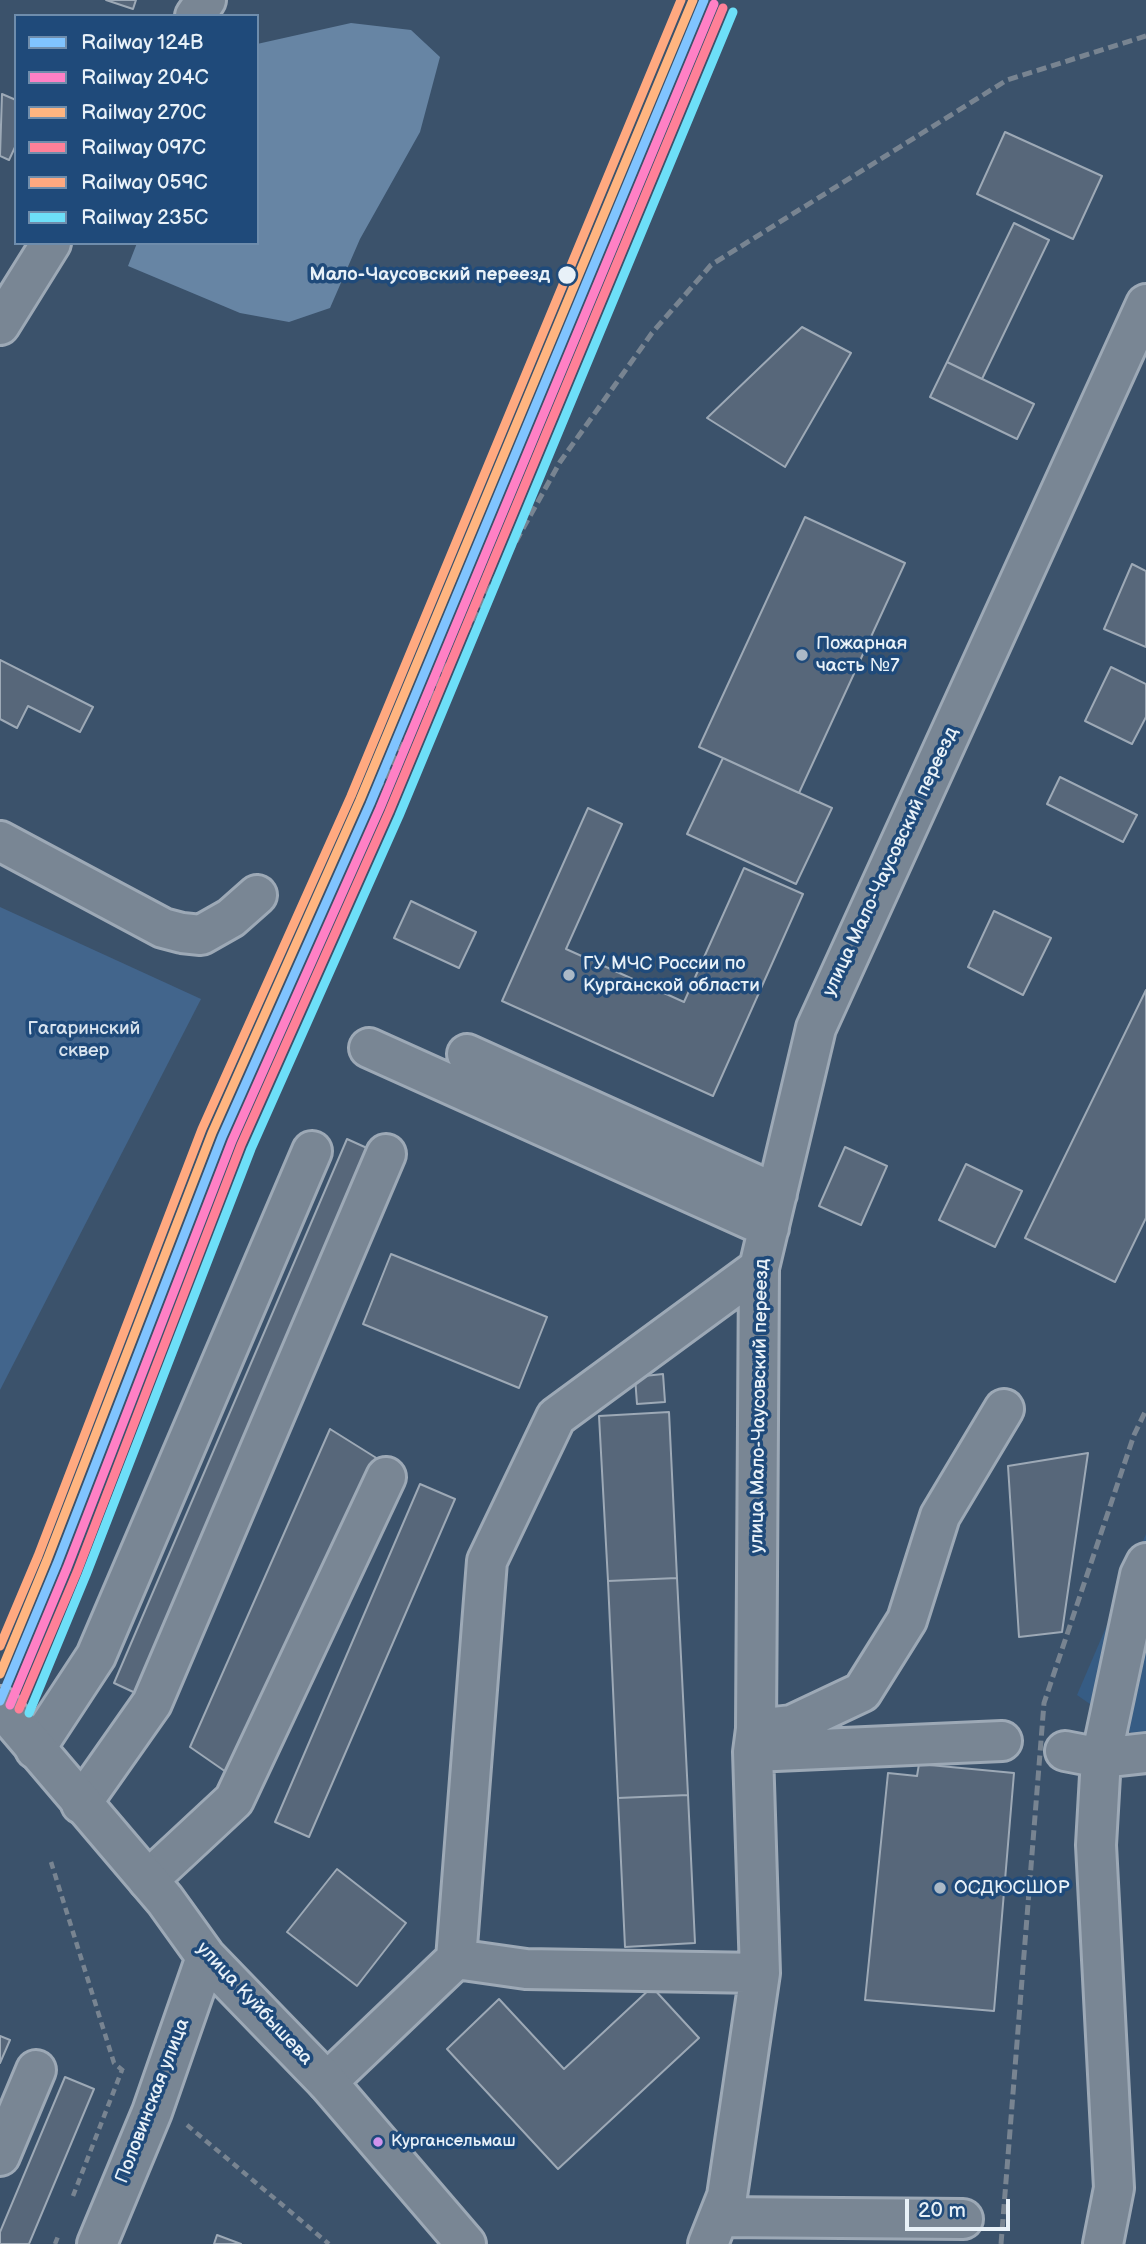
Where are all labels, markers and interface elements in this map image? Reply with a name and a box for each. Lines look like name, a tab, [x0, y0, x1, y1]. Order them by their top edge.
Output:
legend	[14, 14, 259, 245]
text: Railway 124В	[81, 30, 203, 55]
text: Railway 204С	[81, 65, 209, 90]
text: Railway 270С	[81, 100, 206, 125]
text: Railway 097С	[81, 135, 206, 160]
text: Railway 059С	[81, 170, 208, 195]
text: Railway 235С	[81, 205, 208, 230]
place label: Мало-Чаусовский переезд	[310, 264, 550, 286]
marker: Мало-Чаусовский переезд	[556, 264, 578, 286]
place label: Пожарная часть №7	[816, 633, 907, 677]
marker: Пожарная часть №7	[794, 647, 810, 663]
street label: улица Мало-Чаусовский переезд	[818, 724, 964, 1000]
place label: ГУ МЧС России по Курганской области	[583, 953, 760, 997]
marker: ГУ МЧС России по Курганской области	[561, 967, 577, 983]
park label: Гагаринский сквер	[28, 1018, 140, 1062]
street label: улица Мало-Чаусовский переезд	[746, 1259, 774, 1553]
place label: ОСДЮСШОР	[954, 1877, 1069, 1899]
marker: ОСДЮСШОР	[932, 1880, 948, 1896]
street label: улица Куйбышева	[191, 1938, 317, 2070]
street label: Половинская улица	[111, 2015, 195, 2187]
place label: Кургансельмаш	[391, 2132, 516, 2152]
marker: Кургансельмаш	[371, 2135, 385, 2149]
scale bar	[908, 2184, 1013, 2228]
text: 20 m	[918, 2198, 966, 2223]

